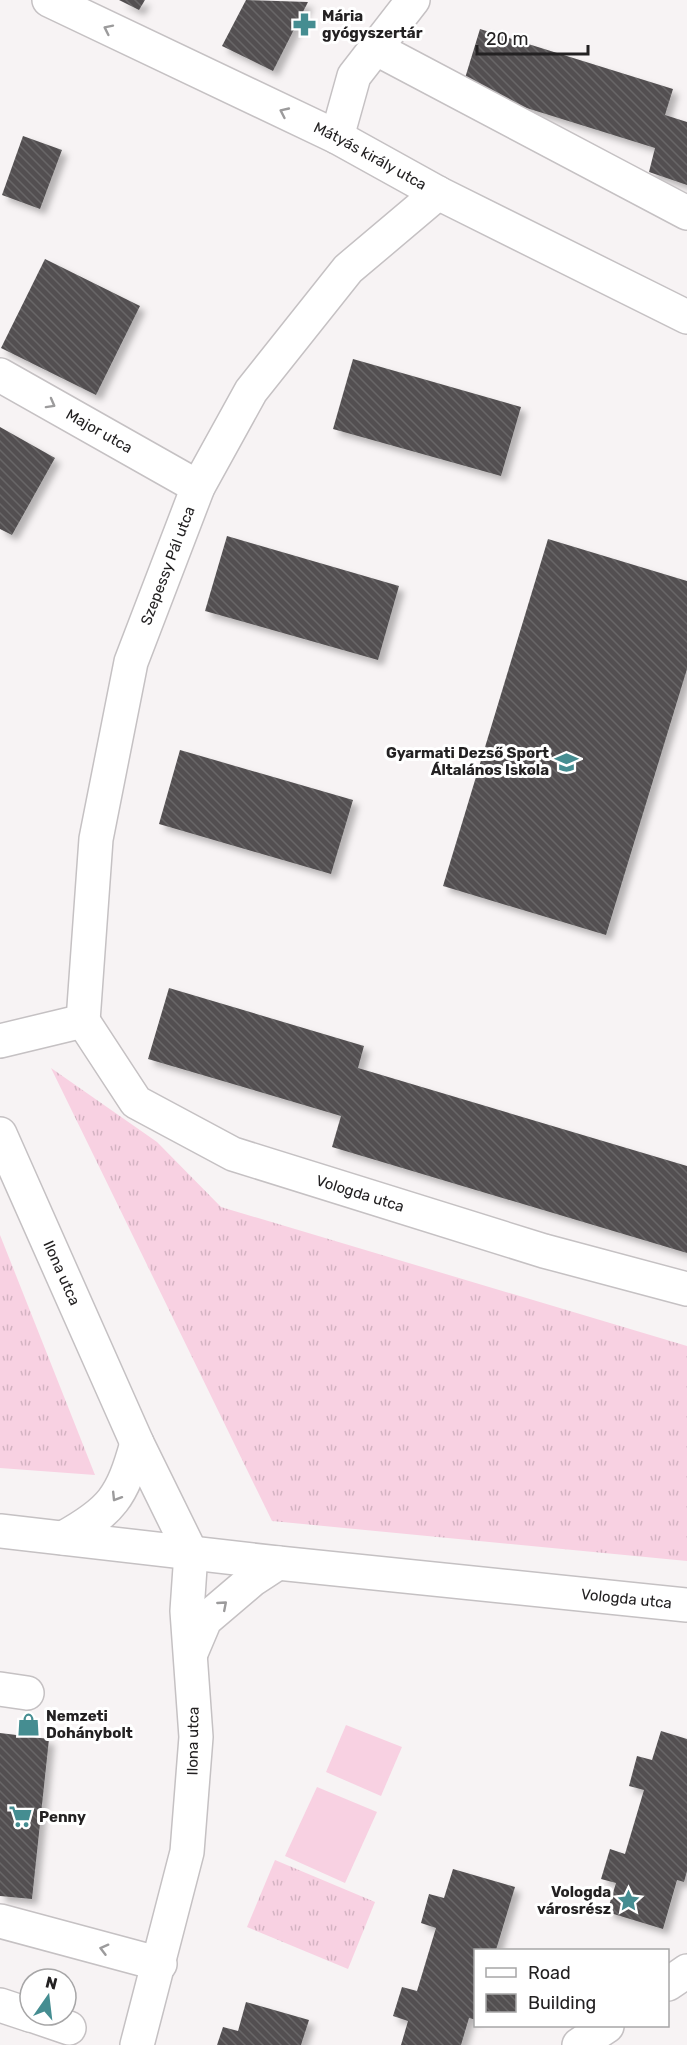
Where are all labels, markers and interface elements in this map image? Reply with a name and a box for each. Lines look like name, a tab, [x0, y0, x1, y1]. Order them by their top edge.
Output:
place label: Mária gyógyszertár	[322, 7, 423, 42]
pharmacy icon: Mária gyógyszertár	[291, 12, 317, 38]
scale bar	[477, 18, 588, 56]
one-way arrow	[104, 25, 115, 36]
text: 20 m	[486, 28, 528, 50]
one-way arrow	[280, 108, 291, 120]
street label: Mátyás király utca	[311, 118, 430, 194]
one-way arrow	[45, 397, 55, 408]
street label: Major utca	[63, 405, 136, 457]
street label: Szepessy Pál utca	[137, 504, 199, 628]
place label: Gyarmati Dezső Sport Általános Iskola	[386, 744, 549, 779]
school or university icon: Gyarmati Dezső Sport Általános Iskola	[554, 749, 580, 775]
street label: Vologda utca	[314, 1171, 406, 1216]
street label: Ilona utca	[39, 1238, 84, 1308]
one-way arrow	[111, 1491, 123, 1501]
street label: Vologda utca	[580, 1585, 673, 1612]
one-way arrow	[216, 1601, 227, 1612]
street label: Ilona utca	[183, 1706, 203, 1776]
place label: Nemzeti Dohánybolt	[46, 1707, 133, 1742]
shop icon: Nemzeti Dohánybolt	[15, 1712, 41, 1738]
supermarket icon: Penny	[8, 1804, 34, 1830]
place label: Penny	[39, 1808, 86, 1826]
place label: Vologda városrész	[537, 1883, 611, 1918]
place icon: Vologda városrész	[616, 1888, 642, 1914]
one-way arrow	[99, 1943, 109, 1956]
legend	[474, 1949, 669, 2027]
text: Road	[528, 1962, 571, 1984]
north arrow	[18, 1967, 78, 2027]
text: N	[44, 1972, 59, 1994]
text: Building	[528, 1992, 596, 2014]

